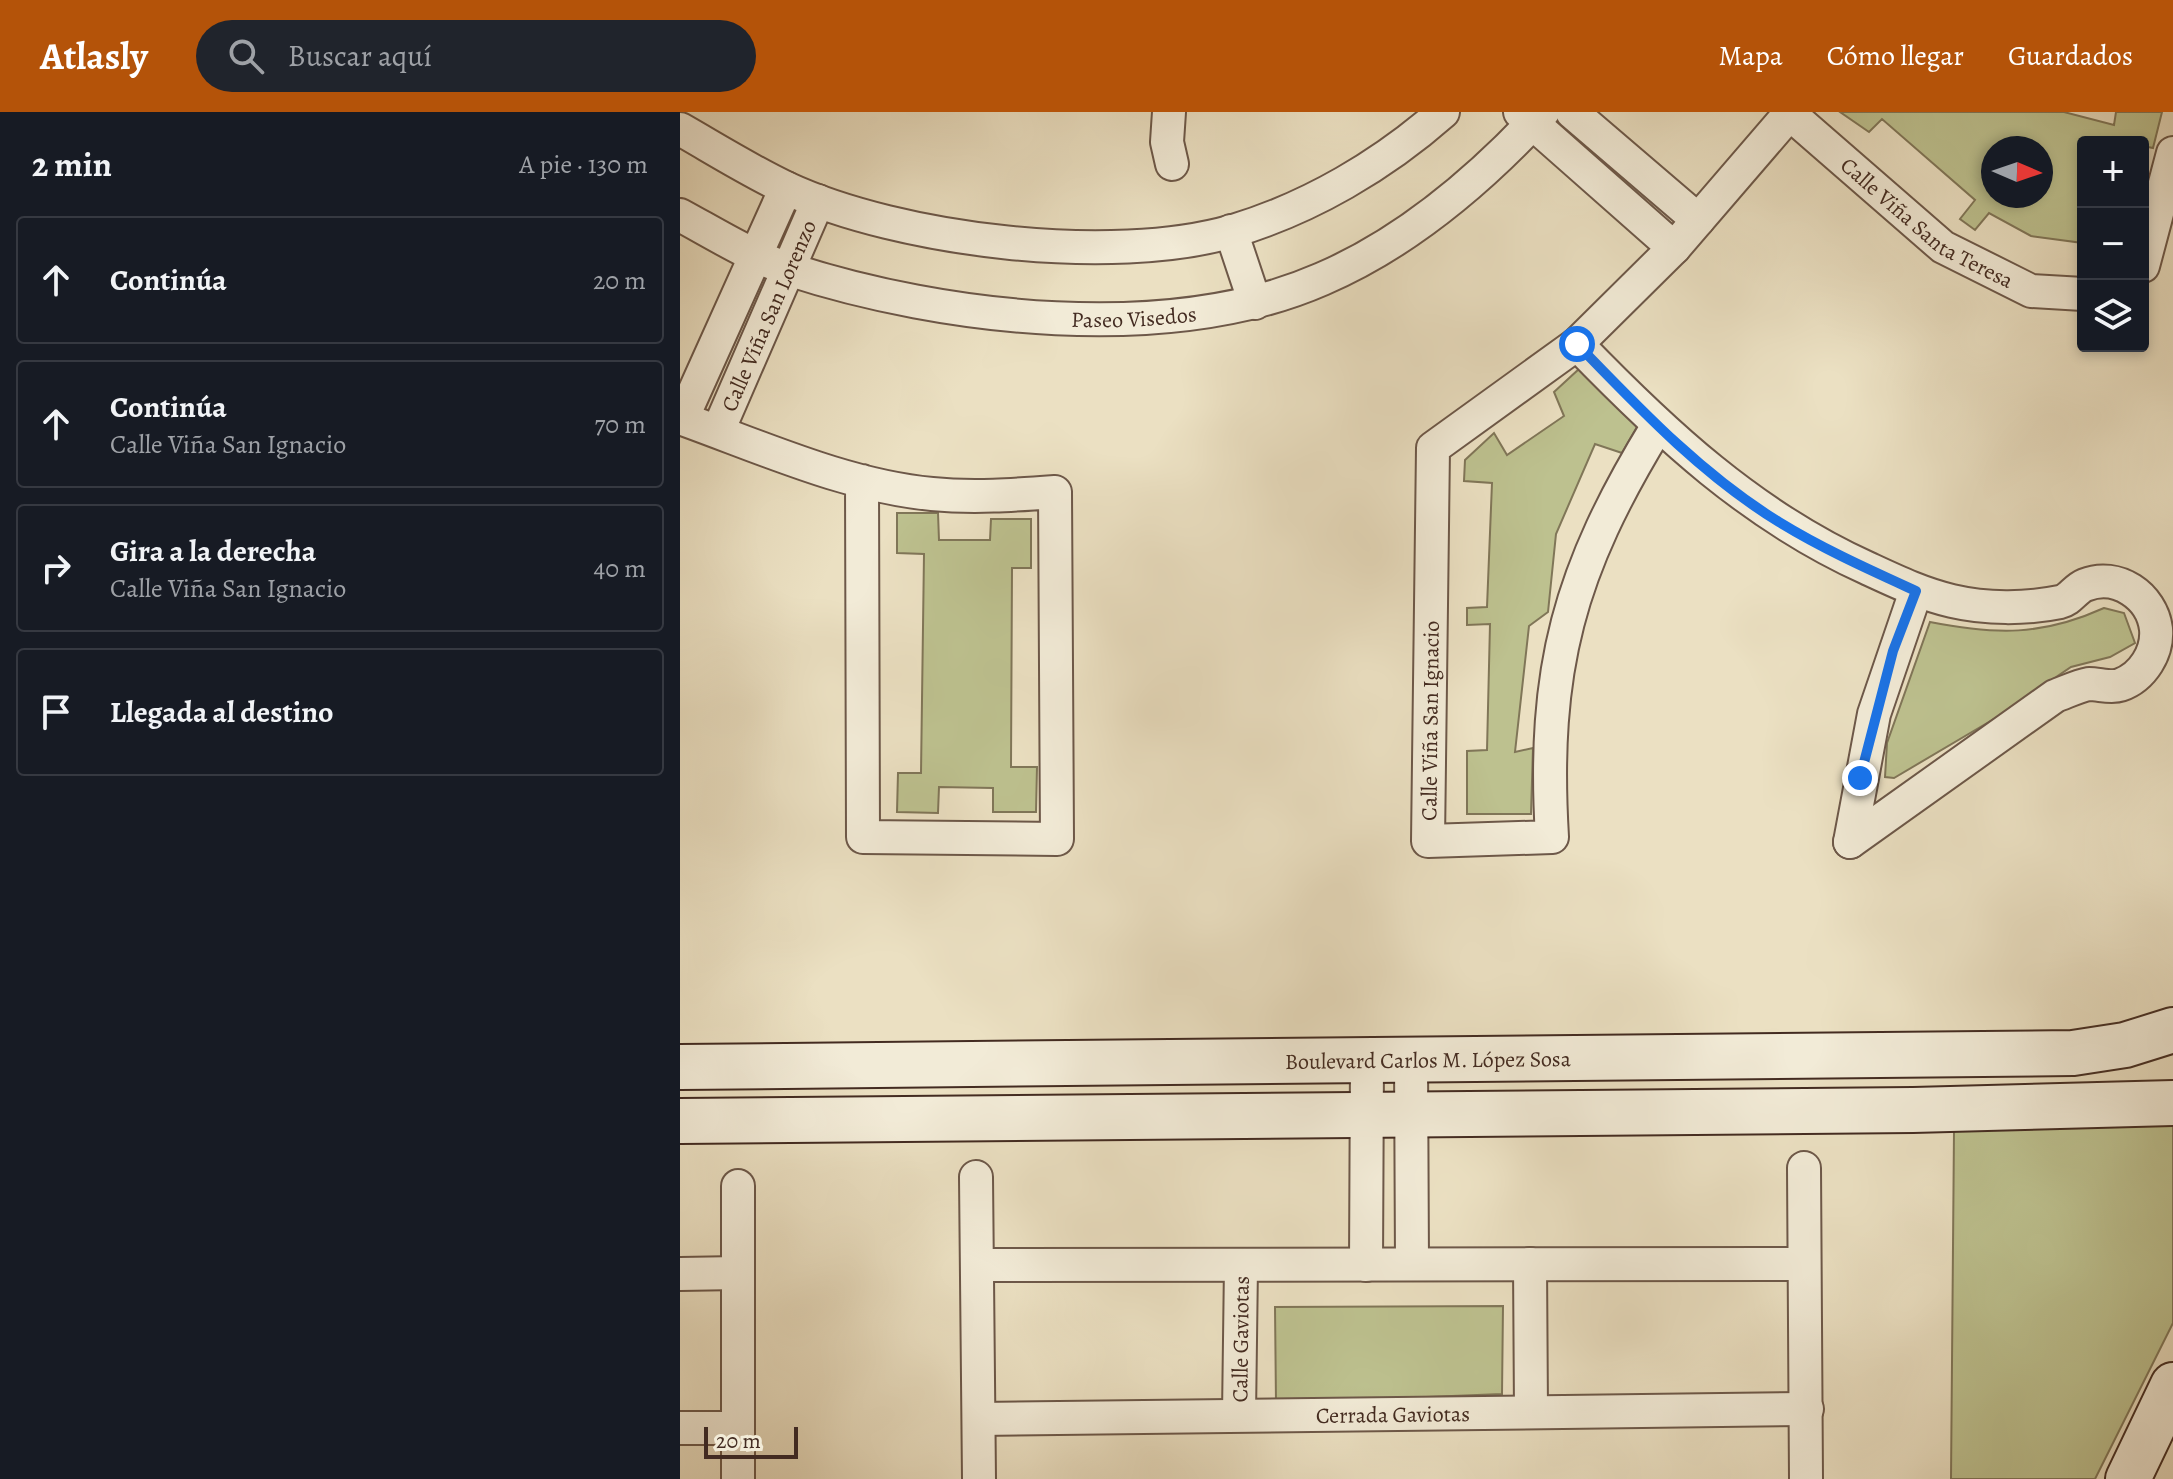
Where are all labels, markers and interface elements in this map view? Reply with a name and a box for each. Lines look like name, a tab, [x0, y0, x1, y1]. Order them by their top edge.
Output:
search box	[196, 20, 756, 92]
text: Atlasly	[40, 30, 148, 82]
icon: search	[224, 34, 268, 78]
text: Buscar aquí	[288, 36, 432, 76]
text: Mapa	[1719, 37, 1783, 75]
text: Cómo llegar	[1827, 37, 1964, 75]
text: Guardados	[2008, 37, 2133, 75]
north arrow	[1981, 136, 2053, 208]
map controls	[2077, 136, 2149, 352]
button: +	[2077, 136, 2149, 208]
text: 2 min	[32, 141, 112, 188]
text: A pie · 130 m	[519, 147, 648, 182]
street label: Calle Viña Santa Teresa	[1834, 151, 2019, 296]
button: −	[2077, 208, 2149, 280]
street label: Calle Viña San Lorenzo	[714, 215, 824, 416]
icon: ahead	[34, 258, 78, 302]
text: Continúa	[110, 260, 227, 300]
text: 20 m	[593, 263, 646, 298]
button: layers	[2077, 280, 2149, 352]
street label: Paseo Visedos	[1071, 299, 1198, 335]
route start	[1559, 326, 1595, 362]
text: Continúa	[110, 387, 227, 427]
icon: ahead	[34, 402, 78, 446]
text: 70 m	[594, 407, 646, 442]
text: Calle Viña San Ignacio	[110, 427, 346, 462]
text: Gira a la derecha	[110, 531, 316, 571]
icon: right	[34, 546, 78, 590]
text: 40 m	[594, 551, 646, 586]
text: Calle Viña San Ignacio	[110, 571, 346, 606]
street label: Calle Viña San Ignacio	[1414, 620, 1447, 821]
icon: arrive	[34, 690, 78, 734]
text: Llegada al destino	[110, 692, 333, 732]
route end	[1842, 760, 1878, 796]
street label: Boulevard Carlos M. López Sosa	[1285, 1044, 1572, 1077]
street label: Calle Gaviotas	[1225, 1275, 1257, 1403]
street label: Cerrada Gaviotas	[1316, 1399, 1470, 1431]
scale bar	[704, 1423, 798, 1459]
text: 20 m	[716, 1426, 761, 1456]

